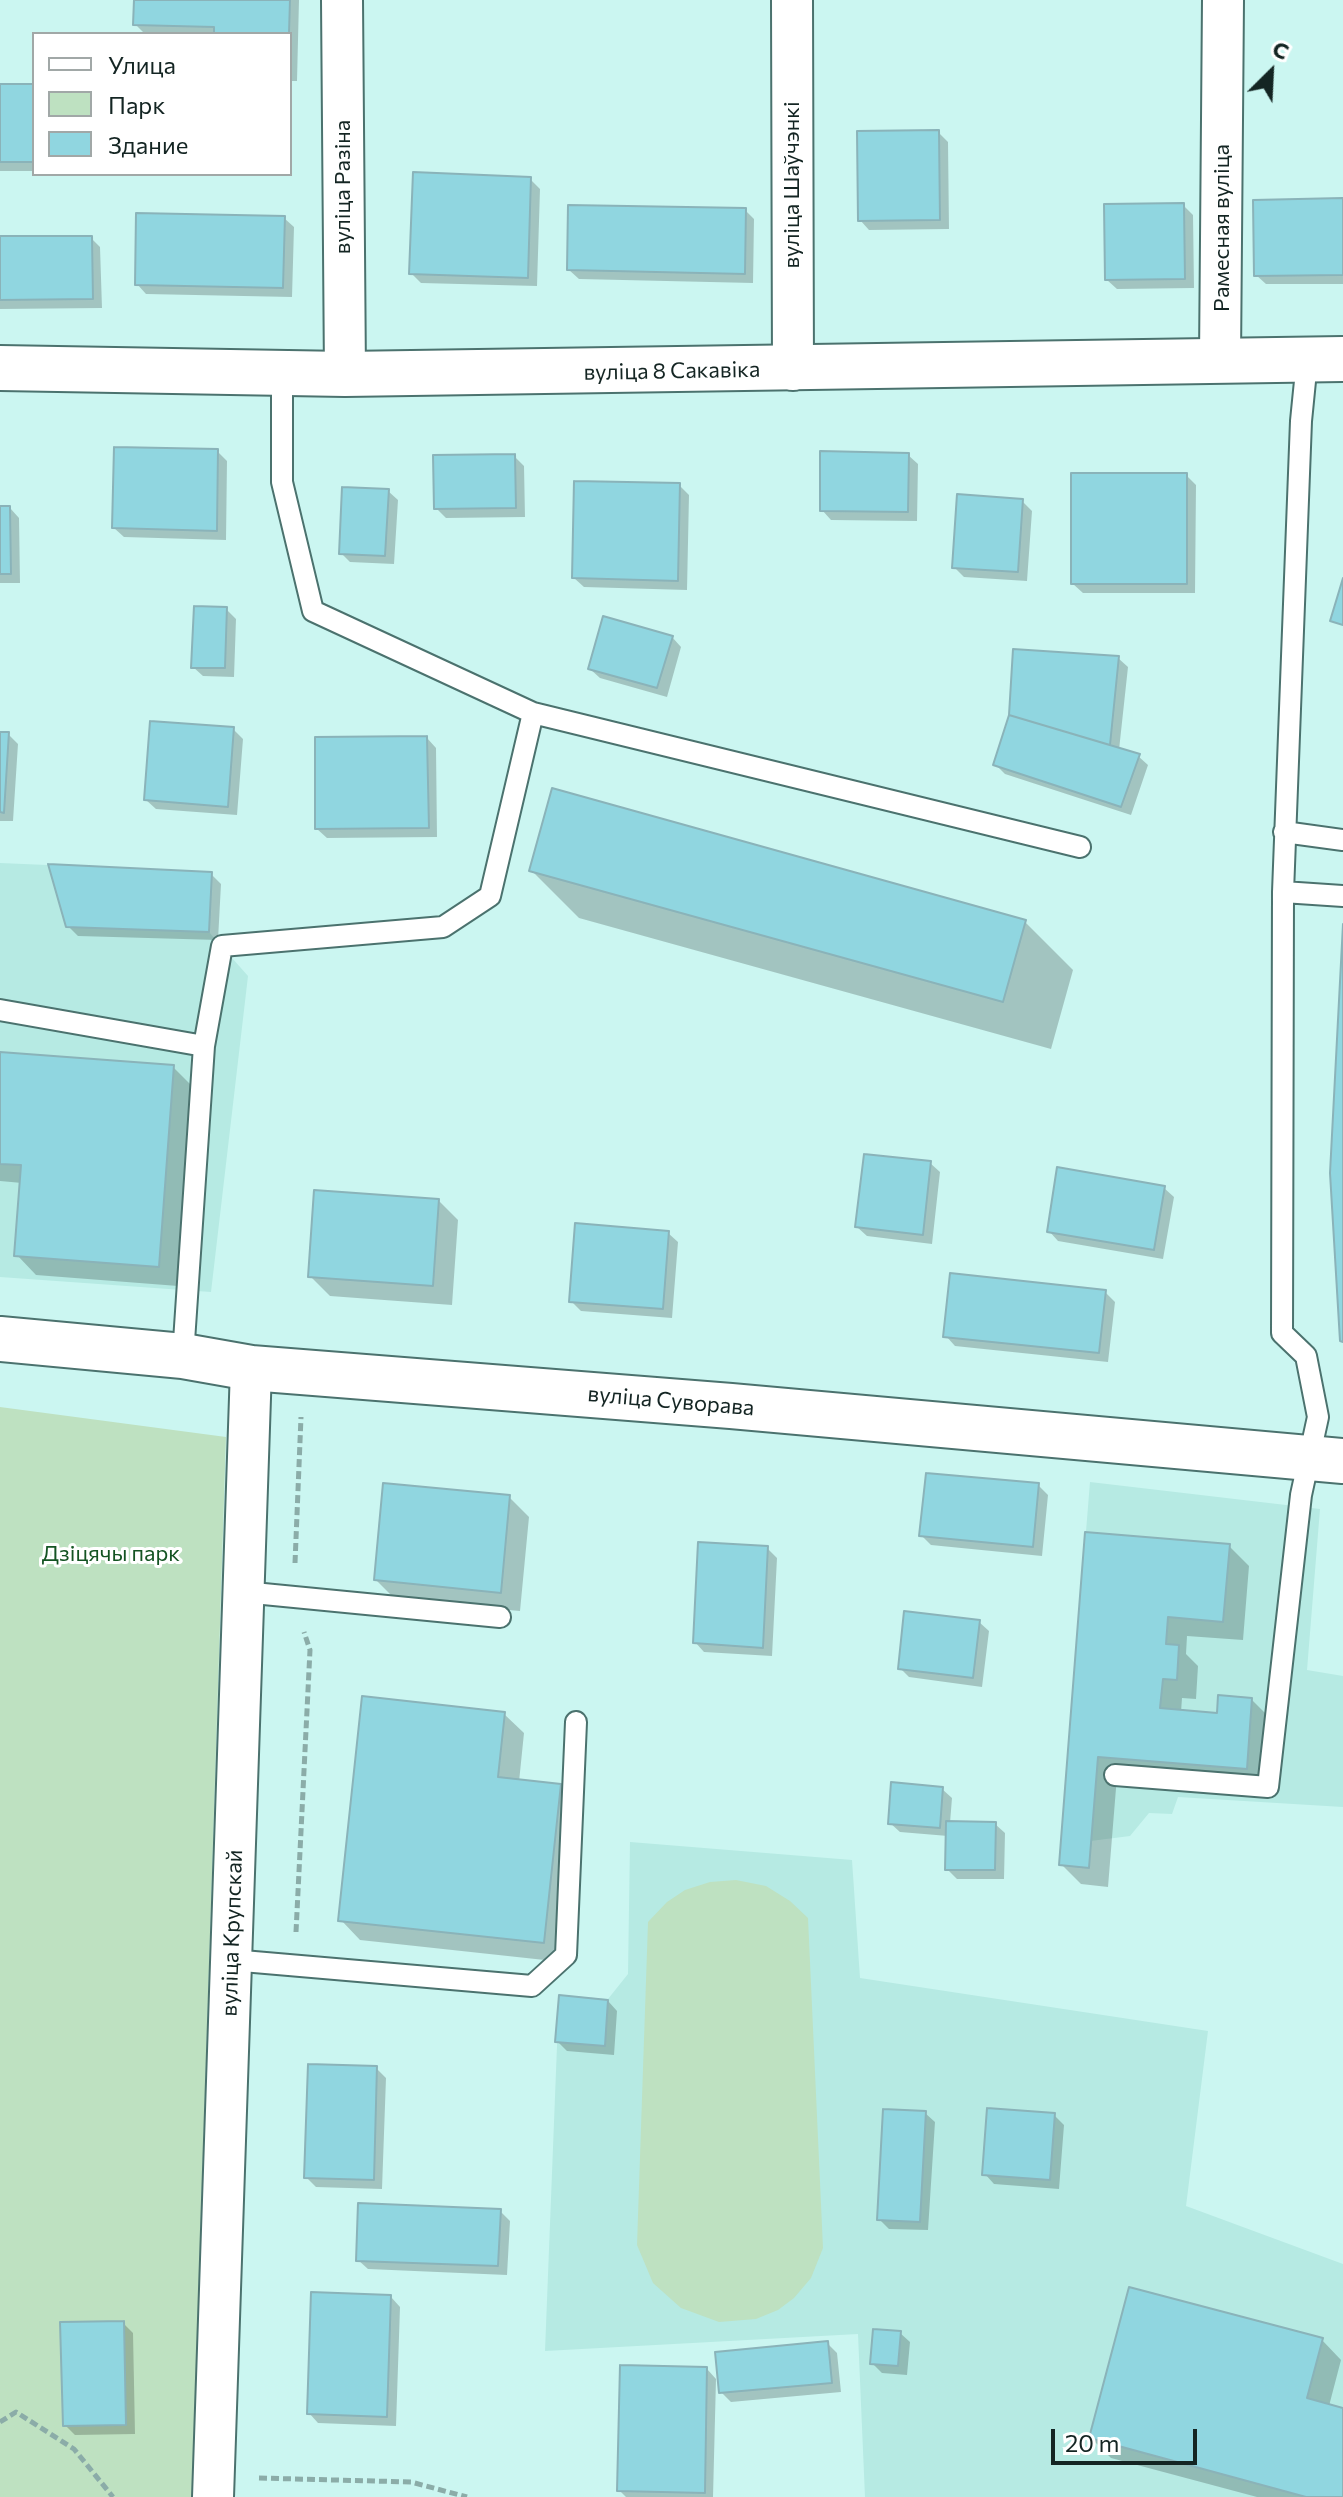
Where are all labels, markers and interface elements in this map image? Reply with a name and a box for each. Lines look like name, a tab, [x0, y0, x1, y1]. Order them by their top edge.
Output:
legend	[32, 32, 292, 176]
north arrow	[1231, 32, 1311, 112]
text: С	[1269, 34, 1293, 65]
text: Улица	[108, 50, 176, 79]
text: Парк	[108, 90, 165, 119]
street label: вуліца Шаўчэнкі	[779, 101, 805, 269]
street label: вуліца Разіна	[330, 120, 356, 254]
text: Здание	[108, 130, 188, 159]
street label: Рамесная вуліца	[1209, 144, 1235, 312]
street label: вуліца 8 Сакавіка	[583, 356, 761, 386]
street label: вуліца Суворава	[587, 1381, 755, 1421]
park label: Дзіцячы парк	[42, 1541, 180, 1567]
street label: вуліца Крупскай	[216, 1849, 248, 2017]
scale bar	[1055, 2413, 1201, 2463]
text: 20 m	[1065, 2428, 1119, 2457]

